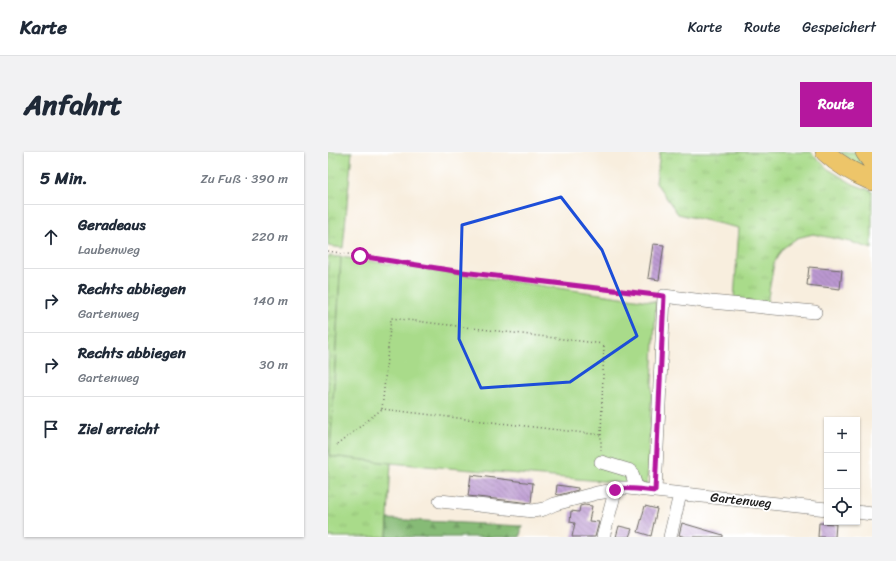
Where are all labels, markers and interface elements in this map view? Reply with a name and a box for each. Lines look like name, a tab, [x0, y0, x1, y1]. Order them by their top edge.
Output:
text: Karte	[20, 11, 67, 44]
text: Karte	[688, 15, 722, 40]
text: Route	[744, 15, 780, 40]
text: Gespeichert	[802, 15, 876, 40]
text: Anfahrt	[24, 80, 122, 129]
button: Route	[800, 82, 872, 127]
text: 5 Min.	[40, 163, 88, 193]
text: Zu Fuß · 390 m	[201, 167, 288, 190]
text: Geradeaus	[78, 212, 146, 238]
text: 220 m	[251, 225, 288, 248]
icon: ahead	[40, 226, 62, 248]
text: Laubenweg	[78, 238, 140, 261]
route start	[351, 247, 369, 265]
text: Rechts abbiegen	[78, 276, 186, 302]
text: 140 m	[253, 289, 288, 312]
icon: right	[40, 290, 62, 312]
text: Gartenweg	[78, 302, 139, 325]
text: Rechts abbiegen	[78, 340, 186, 366]
text: 30 m	[259, 353, 288, 376]
icon: right	[40, 354, 62, 376]
text: Gartenweg	[78, 366, 139, 389]
text: Ziel erreicht	[78, 416, 159, 442]
map controls	[824, 417, 860, 525]
button: +	[824, 417, 860, 453]
icon: arrive	[40, 418, 62, 440]
button: −	[824, 453, 860, 489]
route end	[606, 481, 624, 499]
street label: Gartenweg	[709, 485, 773, 515]
button: locate	[824, 489, 860, 525]

